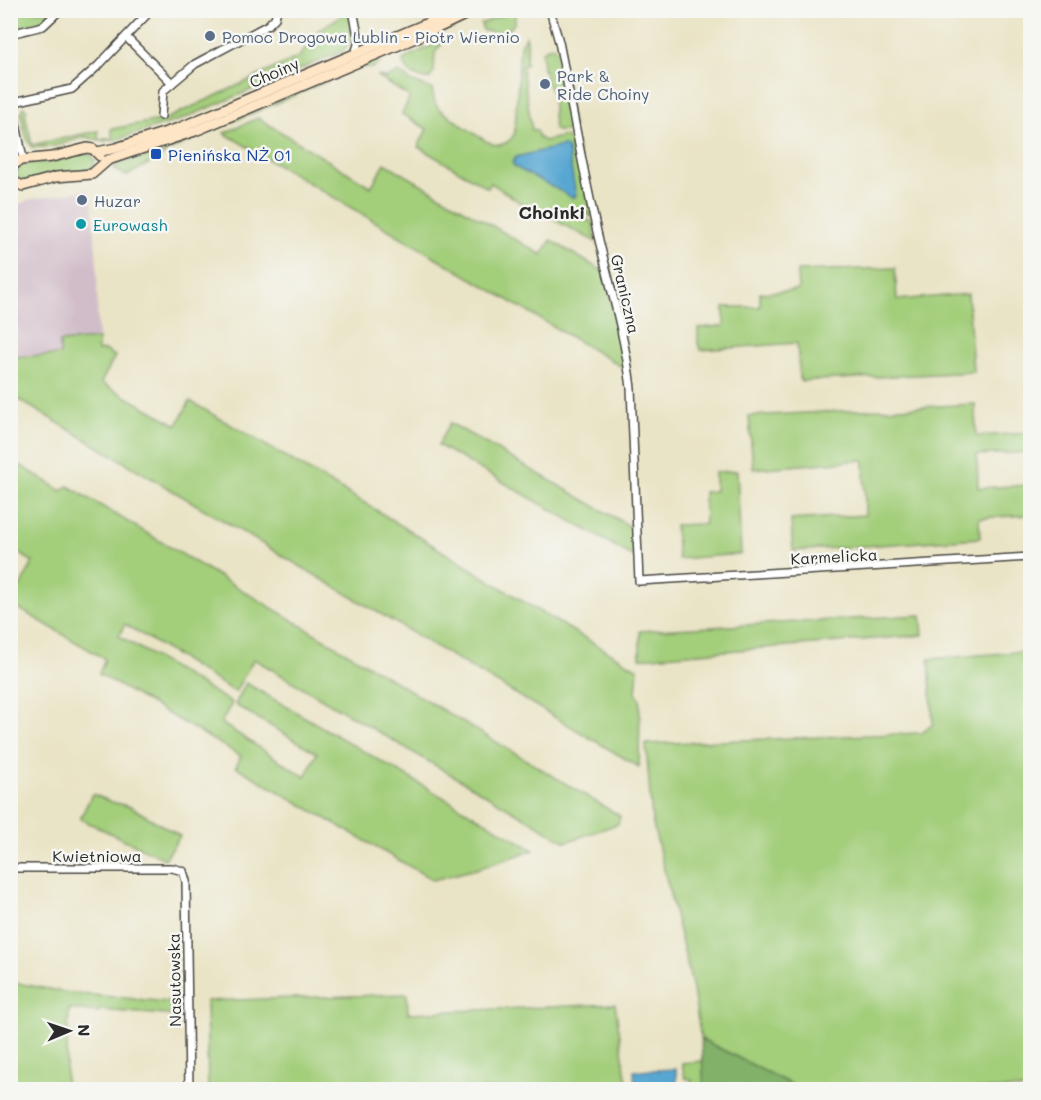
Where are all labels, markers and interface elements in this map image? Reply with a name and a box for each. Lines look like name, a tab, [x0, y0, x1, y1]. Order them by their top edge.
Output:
place label: Pomoc Drogowa Lublin - Piotr Wiernio	[222, 26, 519, 47]
marker: Pomoc Drogowa Lublin - Piotr Wiernio	[203, 29, 217, 43]
street label: Choiny	[246, 52, 302, 92]
place label: Park & Ride Choiny	[557, 65, 649, 104]
marker: Park & Ride Choiny	[538, 77, 552, 91]
place label: Pienińska NŻ 01	[168, 144, 291, 165]
marker: Pienińska NŻ 01	[149, 147, 163, 161]
place label: Huzar	[94, 190, 141, 211]
marker: Huzar	[75, 193, 89, 207]
district label: Choinki	[519, 200, 585, 224]
place label: Eurowash	[93, 214, 168, 235]
marker: Eurowash	[74, 217, 88, 231]
street label: Graniczna	[607, 252, 645, 336]
street label: Karmelicka	[790, 543, 878, 569]
street label: Kwietniowa	[52, 845, 142, 866]
street label: Nasutowska	[163, 933, 185, 1027]
north arrow	[39, 1001, 99, 1061]
text: N	[74, 1024, 95, 1037]

